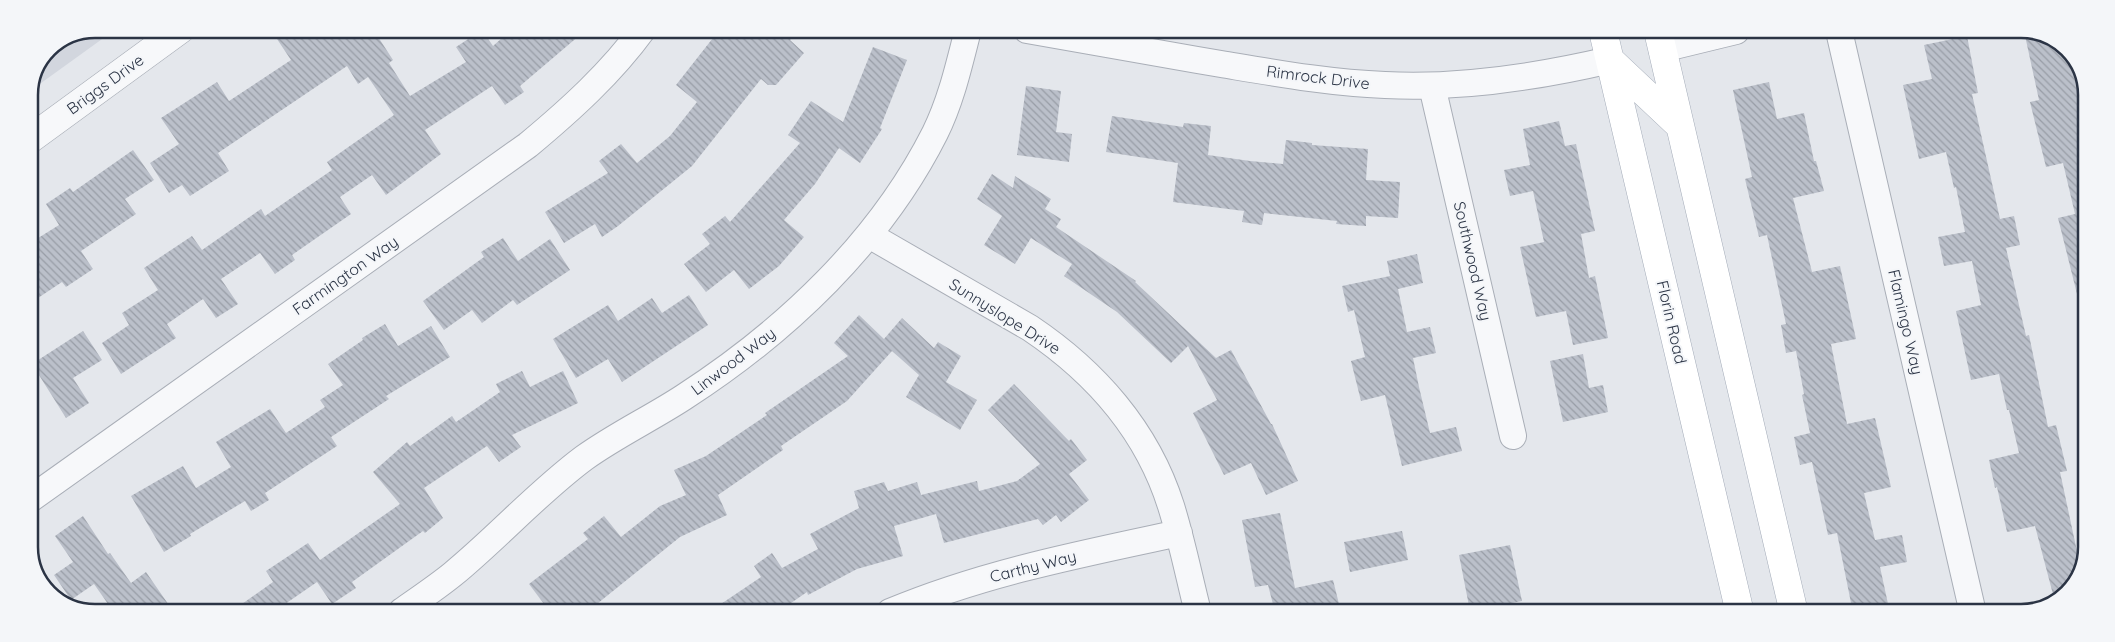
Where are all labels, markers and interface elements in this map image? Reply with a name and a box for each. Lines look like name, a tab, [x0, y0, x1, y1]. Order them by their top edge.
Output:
street label: Briggs Drive	[63, 49, 147, 119]
street label: Rimrock Drive	[1265, 61, 1371, 93]
street label: Southwood Way	[1450, 199, 1496, 323]
street label: Farmington Way	[288, 231, 402, 319]
street label: Flamingo Way	[1884, 267, 1928, 377]
street label: Sunnyslope Drive	[946, 274, 1064, 358]
street label: Florin Road	[1653, 278, 1691, 366]
street label: Linwood Way	[687, 323, 779, 399]
street label: Carthy Way	[988, 546, 1078, 586]

